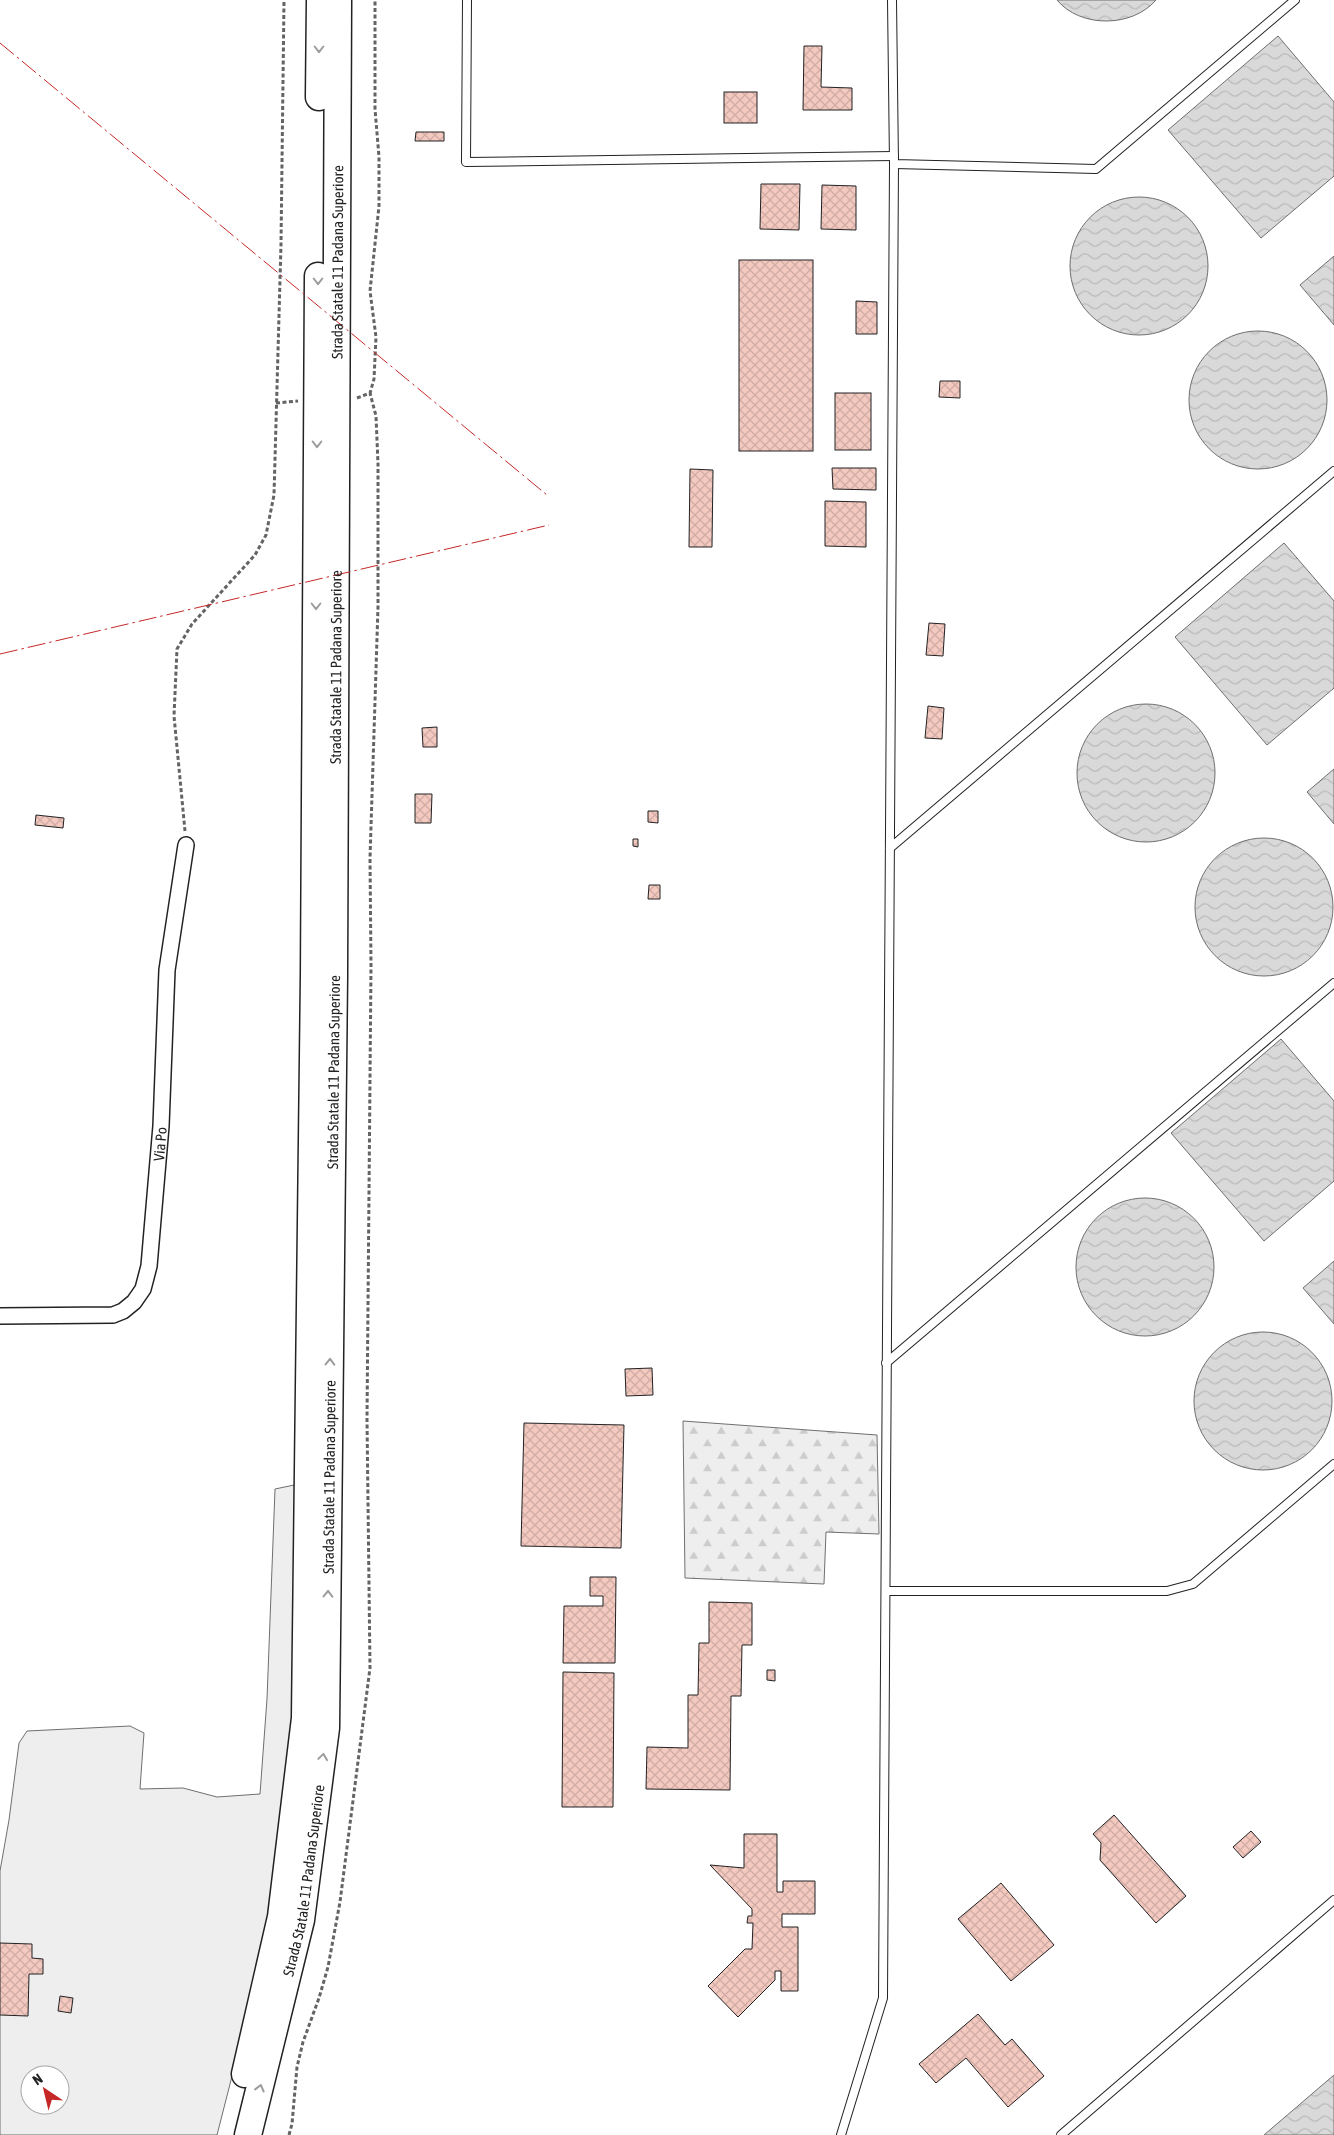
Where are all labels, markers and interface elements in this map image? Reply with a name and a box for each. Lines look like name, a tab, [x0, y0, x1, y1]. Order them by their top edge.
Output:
one-way arrow	[314, 45, 324, 53]
street label: Strada Statale 11 Padana Superiore	[328, 165, 346, 359]
one-way arrow	[313, 278, 323, 285]
one-way arrow	[312, 440, 322, 448]
street label: Strada Statale 11 Padana Superiore	[326, 570, 344, 764]
one-way arrow	[311, 602, 321, 610]
street label: Strada Statale 11 Padana Superiore	[323, 975, 343, 1169]
street label: Via Po	[150, 1126, 169, 1162]
one-way arrow	[325, 1358, 335, 1366]
street label: Strada Statale 11 Padana Superiore	[319, 1380, 338, 1574]
one-way arrow	[323, 1590, 333, 1598]
one-way arrow	[317, 1752, 327, 1761]
street label: Strada Statale 11 Padana Superiore	[279, 1783, 327, 1978]
north arrow	[20, 2065, 70, 2115]
text: N	[30, 2070, 46, 2088]
one-way arrow	[254, 2083, 265, 2092]

